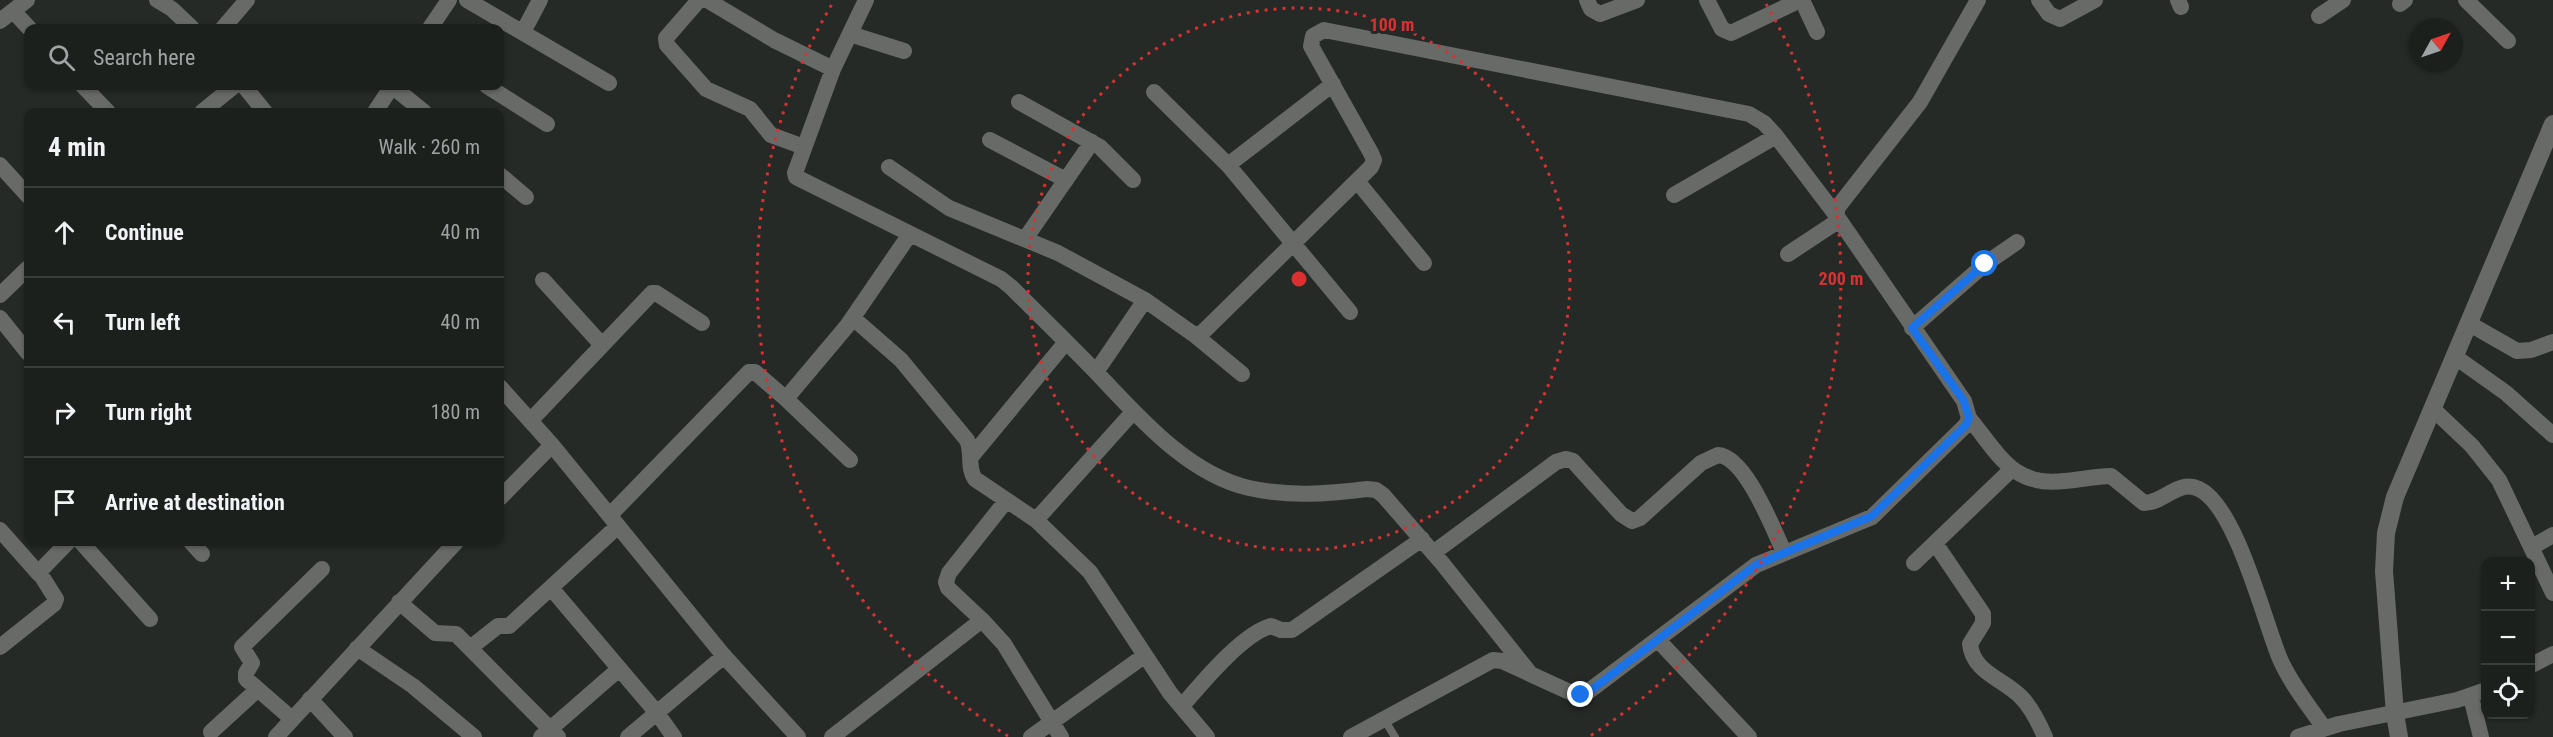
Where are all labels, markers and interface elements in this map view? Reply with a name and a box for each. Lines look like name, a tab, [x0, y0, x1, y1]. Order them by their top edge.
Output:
text: 100 m	[1370, 14, 1414, 35]
north arrow	[2409, 18, 2463, 72]
search box	[24, 24, 504, 90]
icon: search	[45, 41, 78, 74]
text: Search here	[93, 45, 195, 70]
text: 4 min	[48, 132, 106, 162]
text: Walk · 260 m	[379, 135, 480, 159]
icon: ahead	[48, 216, 81, 249]
text: Continue	[105, 220, 184, 245]
text: 40 m	[441, 220, 480, 244]
route start	[1971, 250, 1997, 276]
text: 200 m	[1819, 268, 1863, 289]
centre of rings	[1289, 269, 1309, 289]
icon: left	[48, 306, 81, 339]
text: Turn left	[105, 310, 180, 335]
text: 40 m	[441, 310, 480, 334]
icon: right	[48, 396, 81, 429]
text: Turn right	[105, 400, 192, 425]
text: 180 m	[431, 400, 480, 424]
icon: arrive	[48, 486, 81, 519]
text: Arrive at destination	[105, 490, 285, 515]
map controls	[2481, 557, 2535, 719]
button: +	[2481, 557, 2535, 611]
button: −	[2481, 611, 2535, 665]
button: locate	[2481, 665, 2535, 719]
route end	[1567, 681, 1593, 707]

